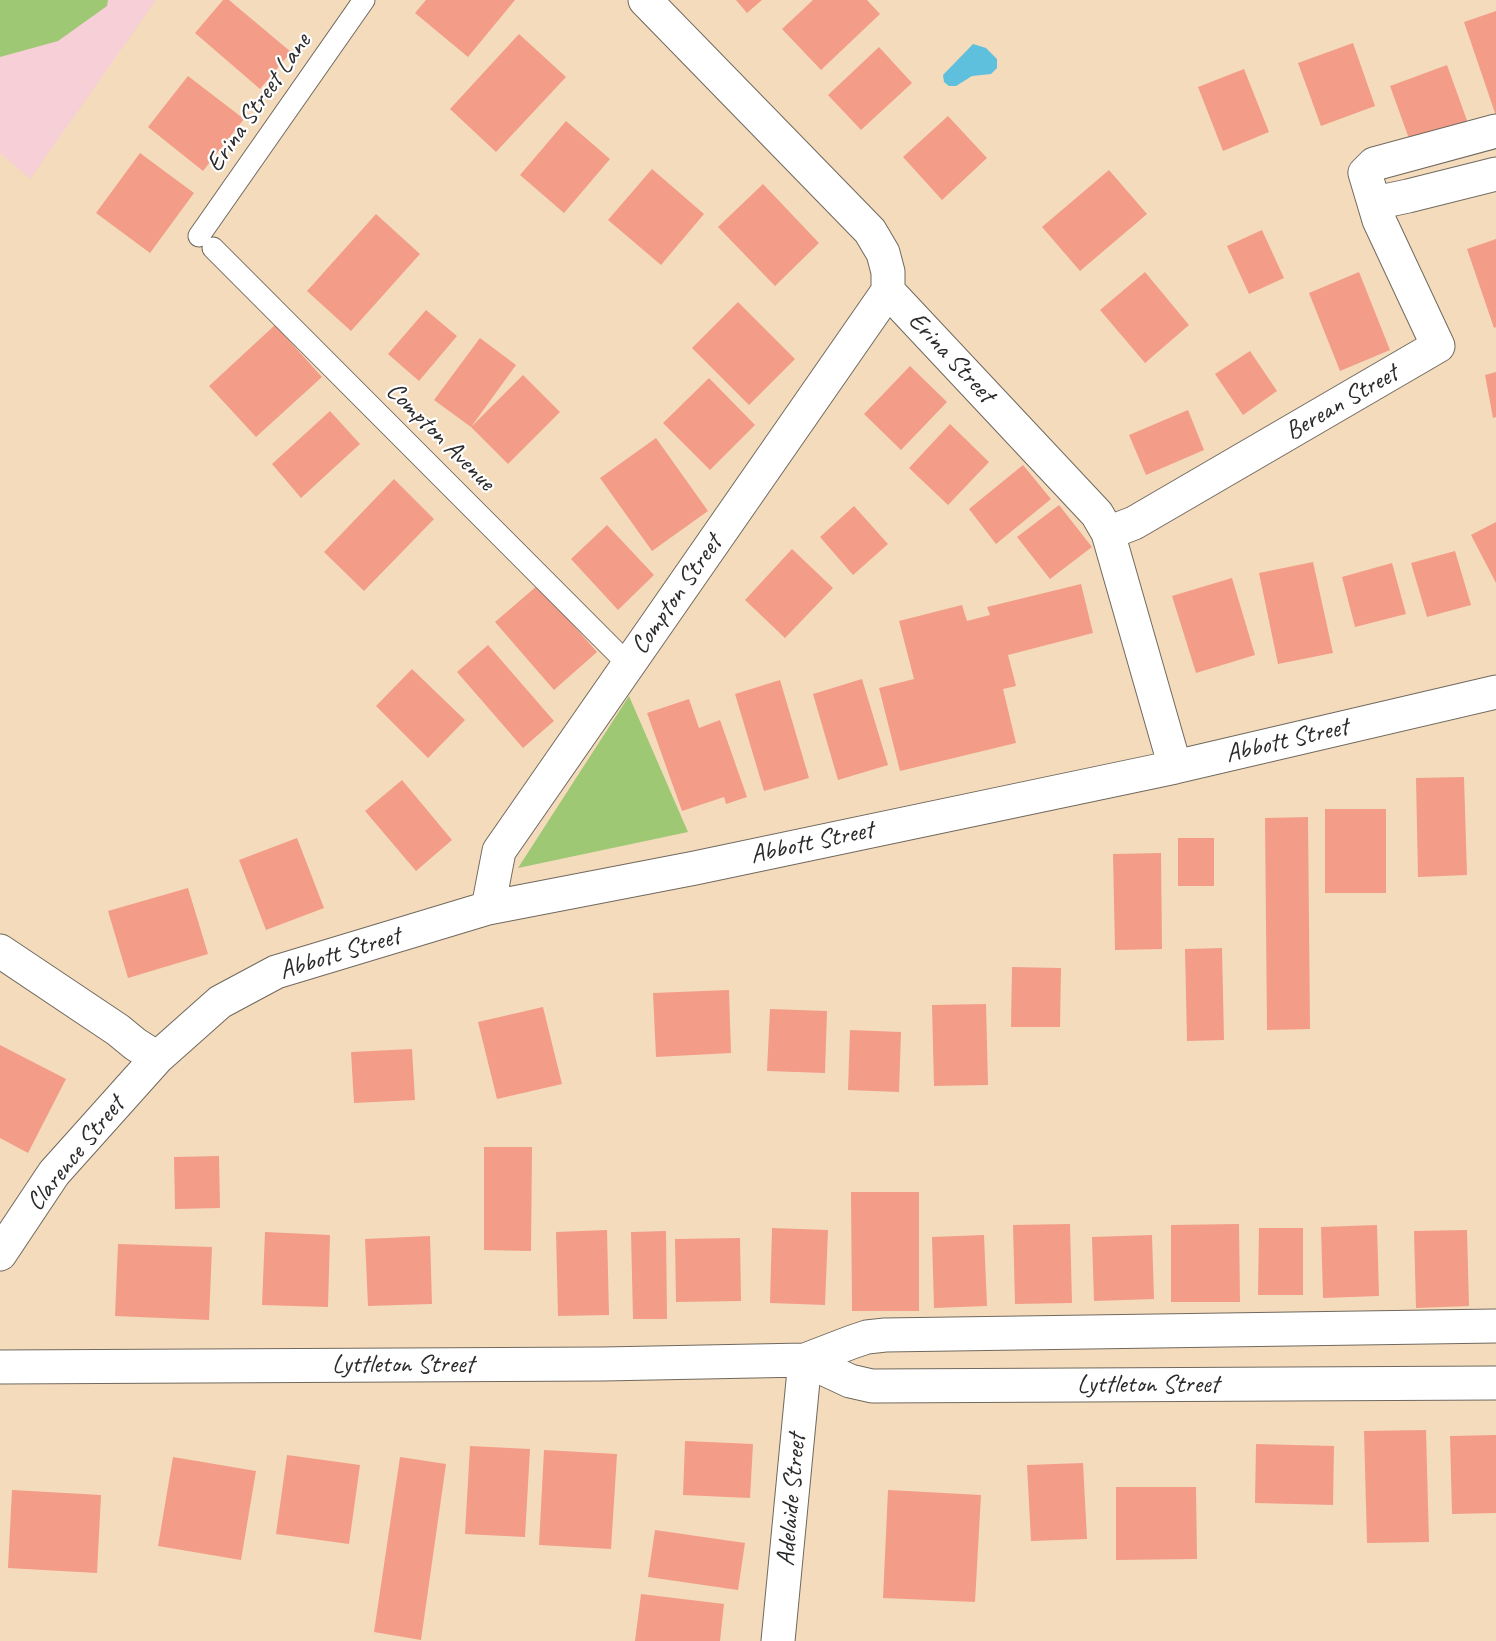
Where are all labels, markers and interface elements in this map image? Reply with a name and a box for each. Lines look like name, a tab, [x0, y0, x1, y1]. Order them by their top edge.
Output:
street label: Erina Street Lane	[200, 28, 318, 178]
street label: Erina Street	[901, 306, 1001, 410]
street label: Berean Street	[1280, 358, 1404, 448]
street label: Compton Avenue	[379, 376, 501, 498]
street label: Compton Street	[625, 529, 729, 661]
street label: Abbott Street	[1223, 712, 1351, 770]
street label: Abbott Street	[748, 815, 876, 871]
street label: Abbott Street	[276, 921, 404, 987]
street label: Clarence Street	[20, 1090, 132, 1218]
street label: Lyttleton Street	[332, 1349, 474, 1381]
street label: Lyttleton Street	[1077, 1369, 1219, 1401]
street label: Adelaide Street	[771, 1432, 813, 1568]

